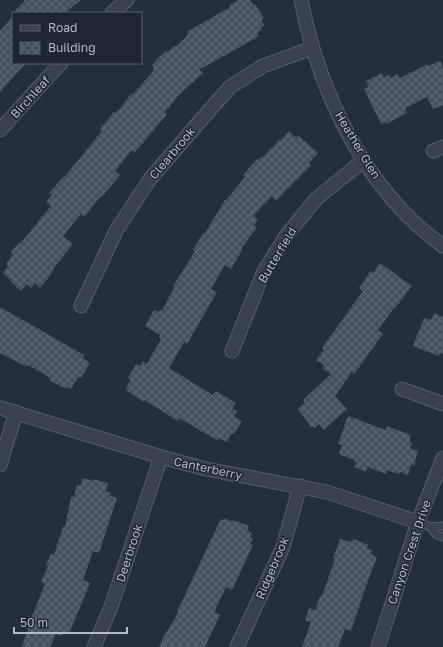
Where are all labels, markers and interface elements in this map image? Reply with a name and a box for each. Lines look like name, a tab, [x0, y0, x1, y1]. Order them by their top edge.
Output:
legend	[12, 12, 142, 64]
text: Road	[48, 20, 77, 35]
text: Building	[48, 40, 96, 55]
street label: Birchleaf	[7, 72, 53, 121]
street label: Heather Glen	[332, 109, 384, 181]
street label: Clearbrook	[146, 124, 198, 182]
street label: Butterfield	[255, 224, 299, 286]
street label: Canterberry	[172, 453, 244, 483]
street label: Canyon Crest Drive	[384, 498, 434, 606]
street label: Deerbrook	[113, 522, 145, 584]
street label: Ridgebrook	[252, 534, 292, 601]
scale bar	[14, 609, 127, 635]
text: 50 m	[20, 615, 48, 630]

